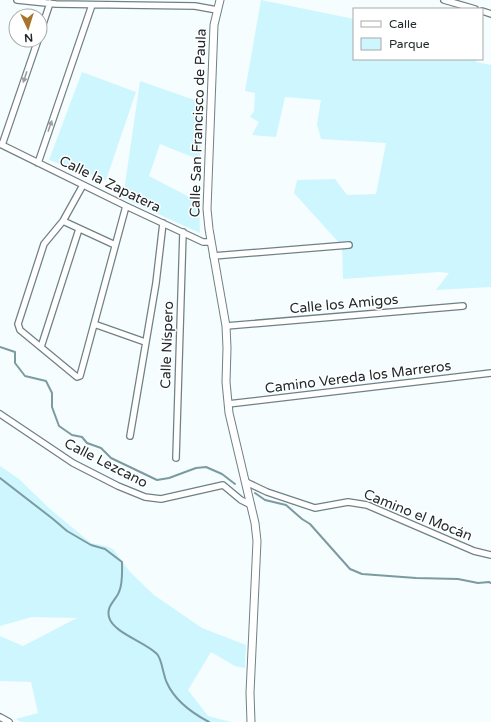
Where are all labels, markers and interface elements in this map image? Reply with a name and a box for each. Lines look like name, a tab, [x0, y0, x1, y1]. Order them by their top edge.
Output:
north arrow	[8, 8, 48, 48]
legend	[353, 8, 483, 60]
text: Calle	[389, 17, 417, 31]
street label: Calle San Francisco de Paula	[186, 28, 210, 218]
text: N	[24, 31, 34, 44]
text: Parque	[389, 37, 430, 51]
one-way arrow	[22, 71, 28, 83]
one-way arrow	[48, 120, 54, 132]
street label: Calle la Zapatera	[56, 152, 164, 216]
street label: Calle los Amigos	[289, 291, 399, 317]
street label: Calle Níspero	[157, 301, 177, 389]
street label: Camino Vereda los Marreros	[264, 357, 452, 397]
street label: Calle Lezcano	[61, 435, 151, 491]
street label: Camino el Mocán	[361, 486, 475, 544]

